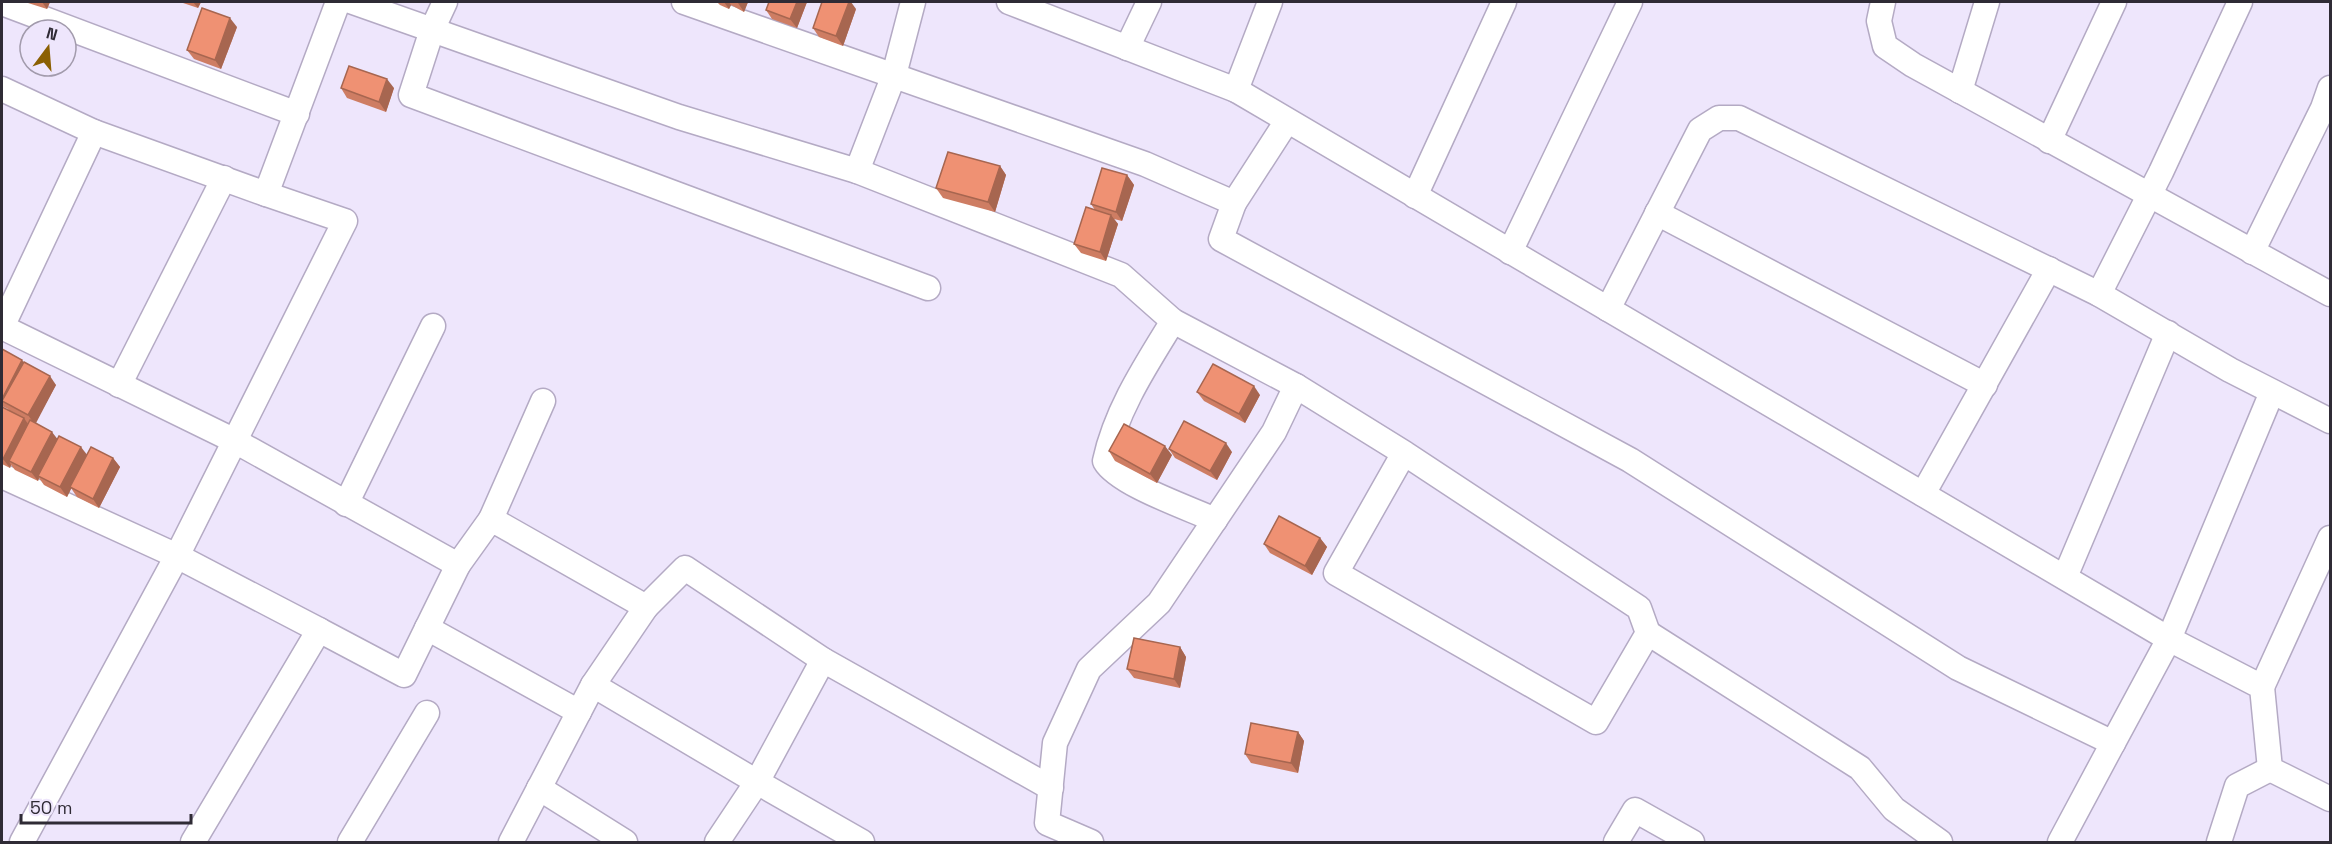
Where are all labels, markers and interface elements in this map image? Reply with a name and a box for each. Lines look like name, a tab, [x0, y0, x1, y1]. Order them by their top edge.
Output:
north arrow	[18, 18, 78, 78]
text: N	[44, 22, 60, 46]
scale bar	[21, 787, 190, 825]
text: 50 m	[30, 796, 72, 819]

